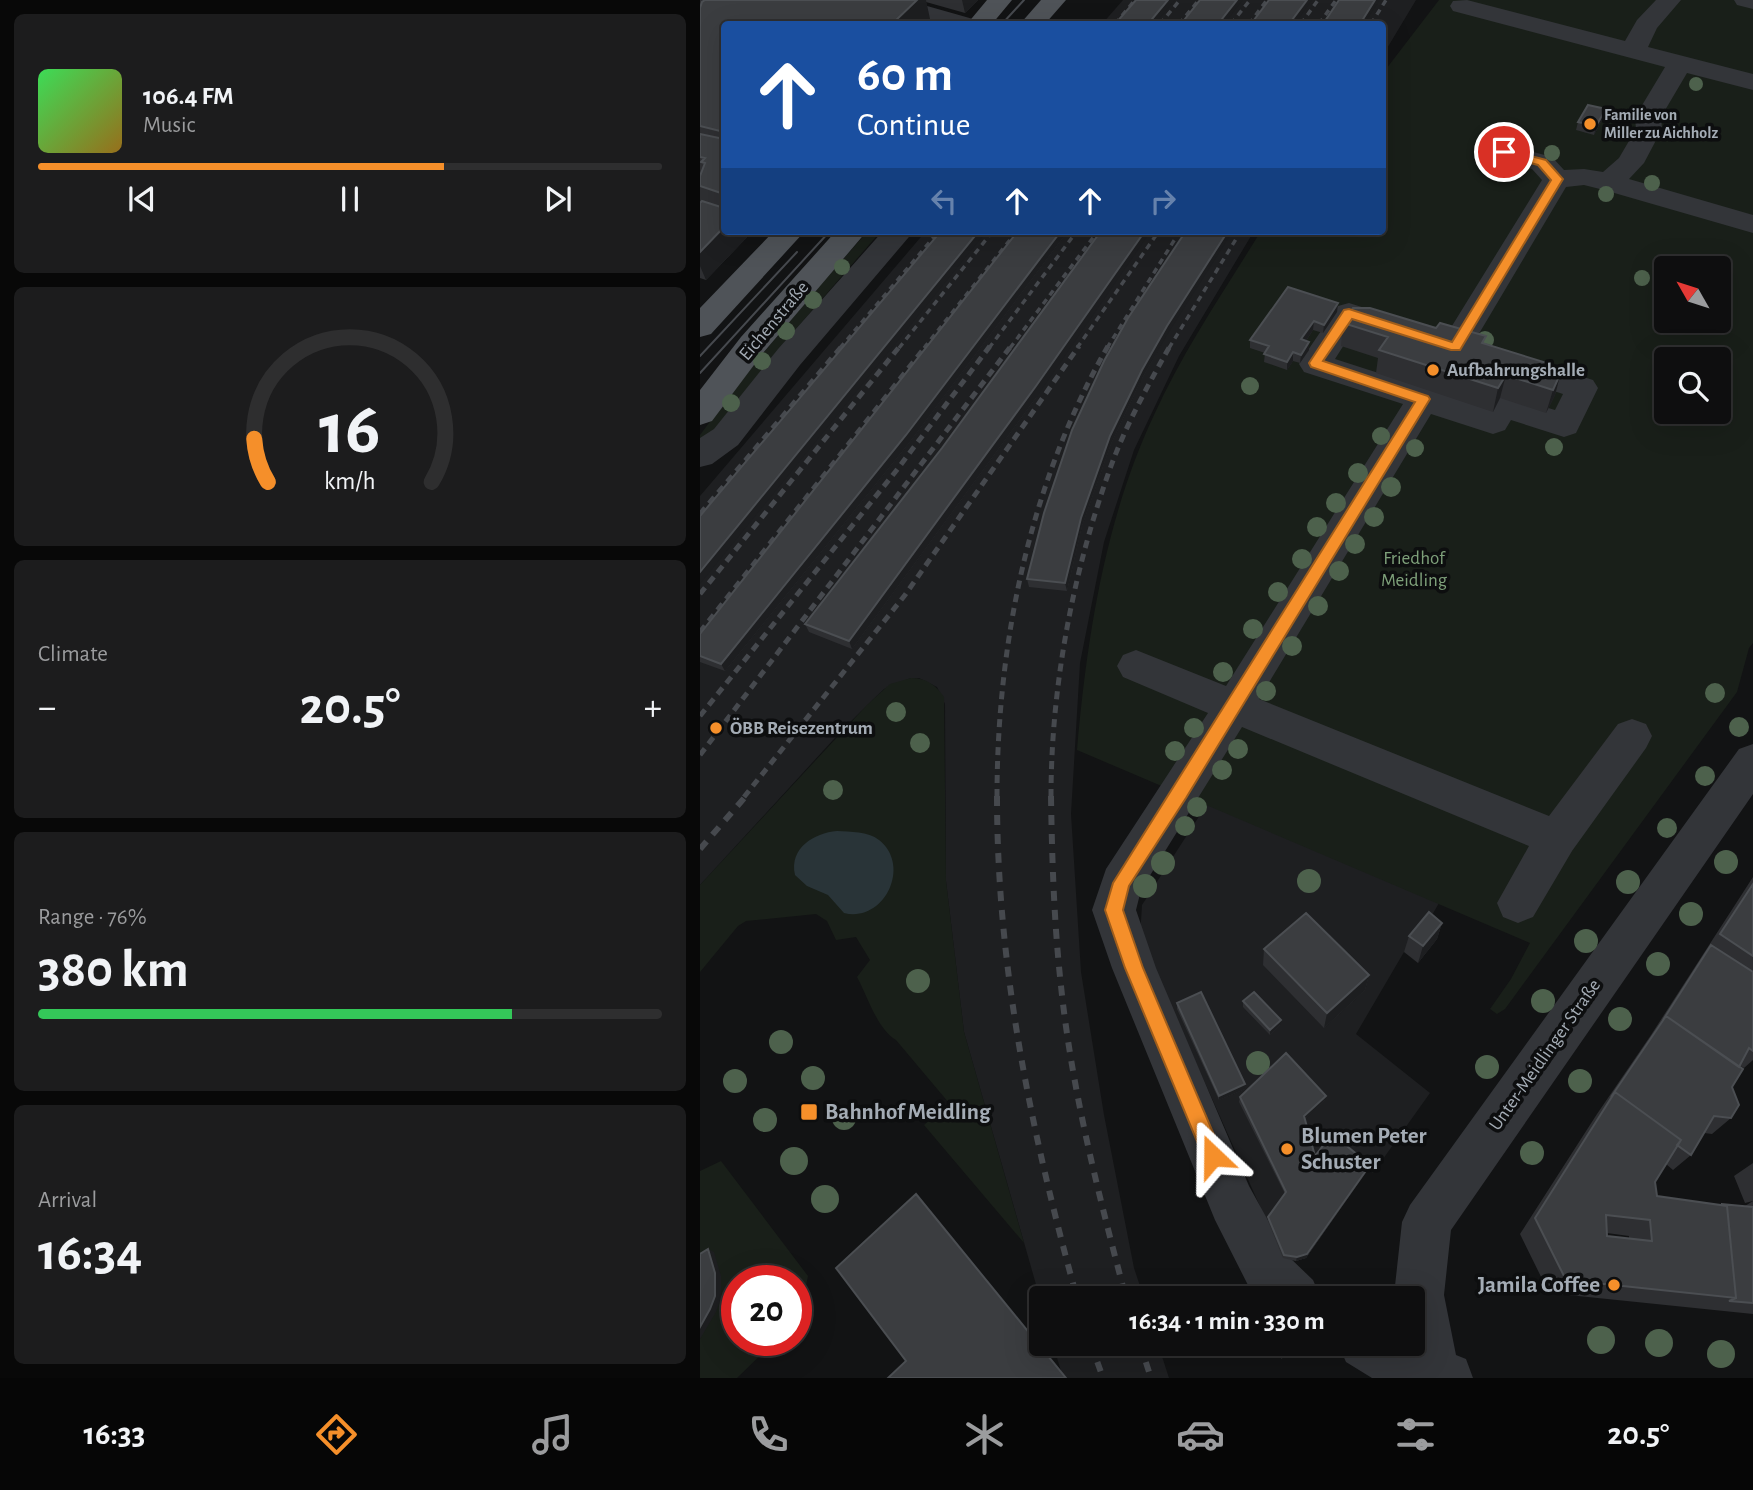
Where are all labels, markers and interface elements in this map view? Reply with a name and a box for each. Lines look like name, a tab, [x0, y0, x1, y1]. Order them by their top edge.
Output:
icon: ahead	[742, 49, 833, 140]
text: 60 m	[857, 51, 953, 100]
text: 106.4 FM	[143, 83, 234, 109]
place label: Familie von Miller zu Aichholz	[1604, 107, 1718, 141]
text: Continue	[857, 109, 970, 141]
text: Music	[143, 114, 195, 137]
marker: Familie von Miller zu Aichholz	[1582, 116, 1598, 132]
pin	[1474, 122, 1534, 182]
icon: arrive	[1485, 133, 1523, 171]
icon: previous	[123, 180, 161, 218]
icon: pause	[331, 180, 369, 218]
icon: next	[539, 180, 577, 218]
icon: left	[925, 182, 963, 220]
icon: ahead	[998, 182, 1036, 220]
icon: ahead	[1071, 182, 1109, 220]
icon: right	[1144, 182, 1182, 220]
north arrow	[1654, 256, 1731, 332]
map controls	[1654, 256, 1731, 424]
street label: Eichenstraße	[736, 278, 812, 364]
button: search	[1654, 347, 1731, 424]
place label: Aufbahrungshalle	[1447, 361, 1585, 380]
marker: Aufbahrungshalle	[1425, 362, 1441, 378]
text: 16	[319, 395, 381, 468]
text: km/h	[324, 469, 376, 494]
park label: Friedhof Meidling	[1381, 549, 1448, 590]
text: Climate	[38, 643, 108, 666]
text: 20.5°	[299, 681, 401, 733]
text: −	[38, 689, 56, 727]
text: +	[644, 689, 662, 727]
place label: ÖBB Reisezentrum	[730, 717, 873, 738]
marker: ÖBB Reisezentrum	[708, 720, 724, 736]
text: Range · 76%	[38, 906, 147, 929]
text: 380 km	[38, 944, 189, 996]
street label: Unter-Meidlinger Straße	[1486, 976, 1604, 1134]
place label: Bahnhof Meidling	[825, 1101, 991, 1124]
marker: Bahnhof Meidling	[799, 1102, 819, 1122]
position arrow	[1176, 1119, 1250, 1193]
place label: Blumen Peter Schuster	[1301, 1125, 1427, 1174]
marker: Blumen Peter Schuster	[1279, 1141, 1295, 1157]
text: Arrival	[38, 1189, 97, 1212]
text: 16:34	[38, 1227, 142, 1279]
speed limit sign: 20	[721, 1265, 812, 1356]
place label: Jamila Coffee	[1478, 1274, 1600, 1297]
marker: Jamila Coffee	[1606, 1277, 1622, 1293]
text: 16:34 · 1 min · 330 m	[1129, 1308, 1325, 1334]
icon: directions	[312, 1410, 361, 1459]
icon: music	[528, 1410, 577, 1459]
icon: phone	[744, 1410, 793, 1459]
icon: climate	[960, 1410, 1009, 1459]
icon: car	[1176, 1410, 1225, 1459]
icon: filters	[1391, 1410, 1440, 1459]
text: 16:33	[83, 1418, 145, 1450]
text: 20.5°	[1607, 1418, 1670, 1450]

